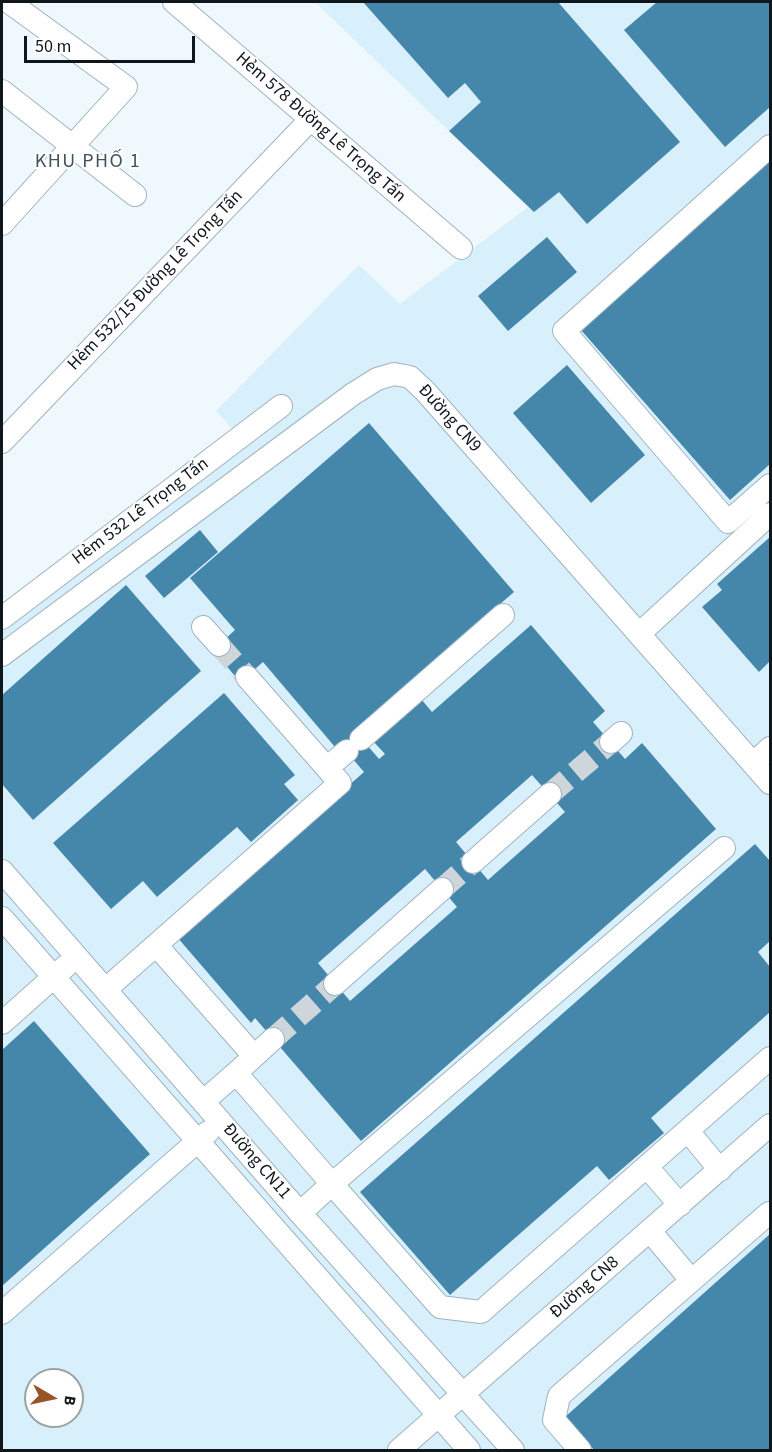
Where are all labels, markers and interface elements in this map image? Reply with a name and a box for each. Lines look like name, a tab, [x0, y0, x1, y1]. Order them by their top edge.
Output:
scale bar	[27, 24, 198, 62]
text: 50 m	[35, 34, 71, 59]
street label: Hẻm 578 Đường Lê Trọng Tấn	[230, 48, 410, 208]
district label: KHU PHỐ 1	[35, 151, 141, 175]
street label: Hẻm 532/15 Đường Lê Trọng Tấn	[64, 186, 248, 376]
street label: Đường CN9	[413, 380, 485, 458]
street label: Hẻm 532 Lê Trọng Tấn	[69, 454, 213, 570]
street label: Đường CN11	[217, 1120, 295, 1204]
street label: Đường CN8	[546, 1252, 624, 1324]
north arrow	[24, 1368, 84, 1428]
text: B	[58, 1394, 81, 1407]

